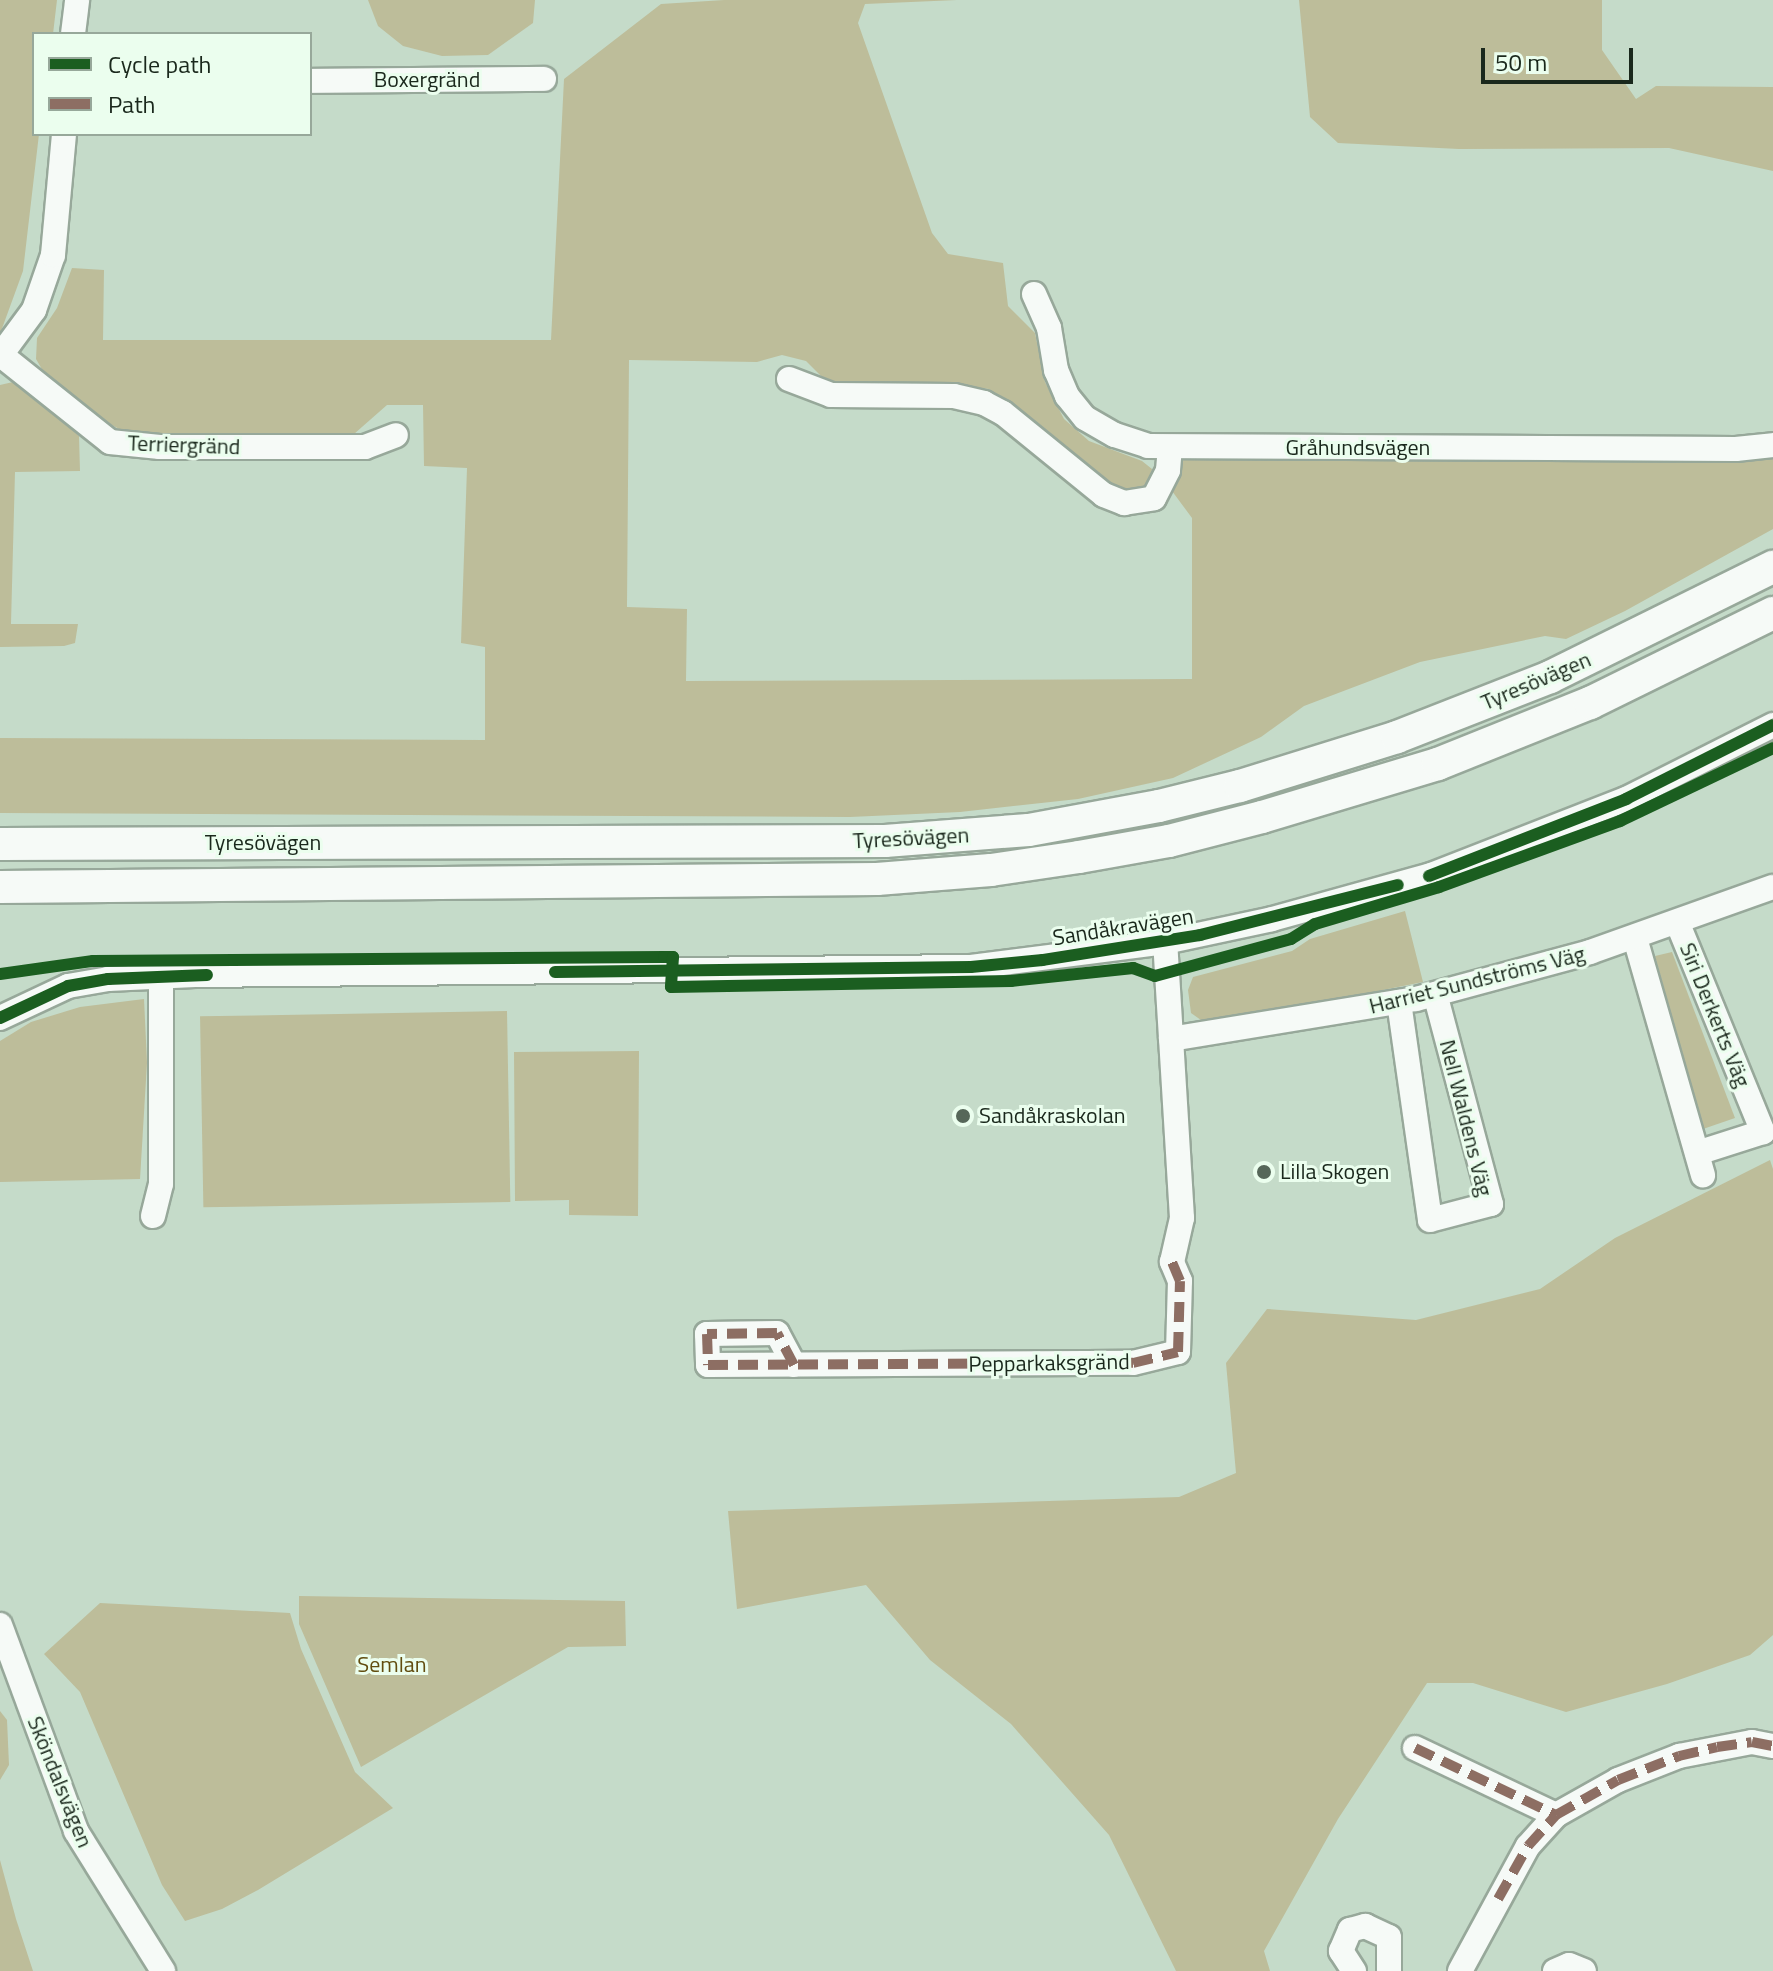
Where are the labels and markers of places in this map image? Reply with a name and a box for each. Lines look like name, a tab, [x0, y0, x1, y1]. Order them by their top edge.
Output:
place label: Sandåkraskolan	[979, 1103, 1126, 1129]
marker: Sandåkraskolan	[954, 1107, 972, 1125]
place label: Lilla Skogen	[1280, 1159, 1389, 1185]
marker: Lilla Skogen	[1255, 1163, 1273, 1181]

